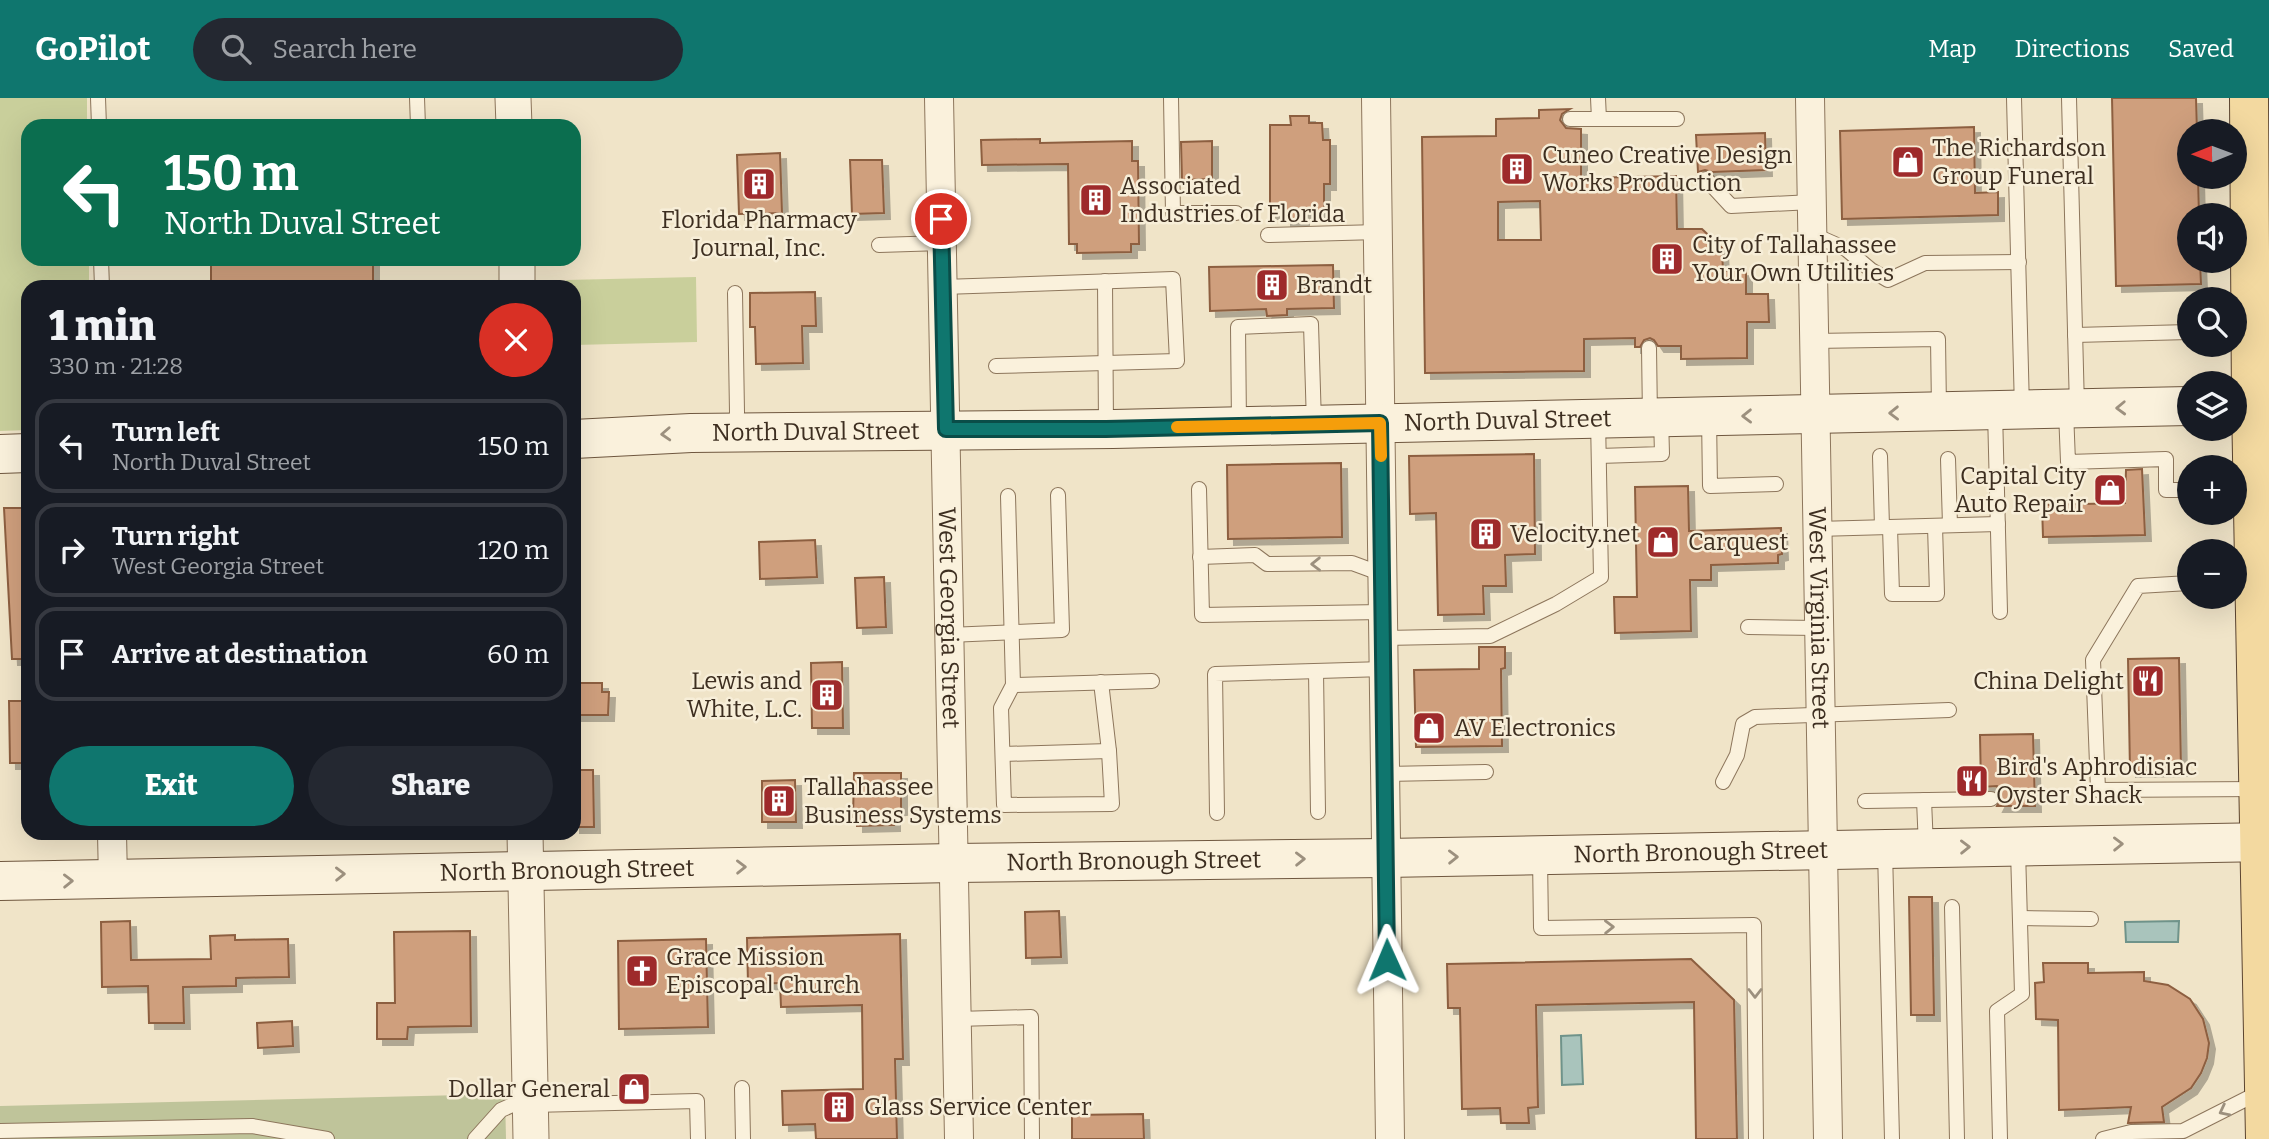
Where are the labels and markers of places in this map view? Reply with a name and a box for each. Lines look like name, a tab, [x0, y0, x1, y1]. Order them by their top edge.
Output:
place label: The Richardson Group Funeral	[1932, 134, 2106, 190]
place label: Cuneo Creative Design Works Production	[1542, 141, 1792, 197]
shop icon: The Richardson Group Funeral	[1889, 143, 1927, 181]
building icon: Cuneo Creative Design Works Production	[1498, 150, 1536, 188]
building icon: Florida Pharmacy Journal, Inc.	[740, 165, 778, 203]
place label: Associated Industries of Florida	[1120, 172, 1345, 228]
building icon: Associated Industries of Florida	[1077, 181, 1115, 219]
pin	[911, 189, 971, 249]
place label: Florida Pharmacy Journal, Inc.	[661, 206, 857, 262]
place label: City of Tallahassee Your Own Utilities	[1692, 231, 1897, 287]
building icon: City of Tallahassee Your Own Utilities	[1648, 240, 1686, 278]
building icon: Brandt	[1253, 266, 1291, 304]
place label: Brandt	[1296, 271, 1372, 299]
place label: Capital City Auto Repair	[1954, 462, 2086, 518]
shop icon: Capital City Auto Repair	[2091, 471, 2129, 509]
building icon: Velocity.net	[1467, 515, 1505, 553]
place label: Velocity.net	[1510, 520, 1640, 548]
shop icon: Carquest	[1644, 523, 1682, 561]
place label: Carquest	[1688, 528, 1789, 556]
restaurant icon: China Delight	[2129, 662, 2167, 700]
place label: Lewis and White, L.C.	[687, 667, 802, 723]
place label: China Delight	[1973, 667, 2124, 695]
building icon: Lewis and White, L.C.	[808, 676, 846, 714]
shop icon: AV Electronics	[1410, 709, 1448, 747]
place label: AV Electronics	[1454, 714, 1616, 742]
place label: Bird's Aphrodisiac Oyster Shack	[1996, 753, 2197, 809]
restaurant icon: Bird's Aphrodisiac Oyster Shack	[1953, 762, 1991, 800]
place label: Tallahassee Business Systems	[804, 773, 1002, 829]
building icon: Tallahassee Business Systems	[760, 782, 798, 820]
place label: Grace Mission Episcopal Church	[666, 943, 860, 999]
church icon: Grace Mission Episcopal Church	[623, 952, 661, 990]
shop icon: Dollar General	[615, 1070, 653, 1108]
place label: Dollar General	[448, 1075, 610, 1103]
building icon: Glass Service Center	[820, 1088, 858, 1126]
place label: Glass Service Center	[864, 1093, 1092, 1121]

